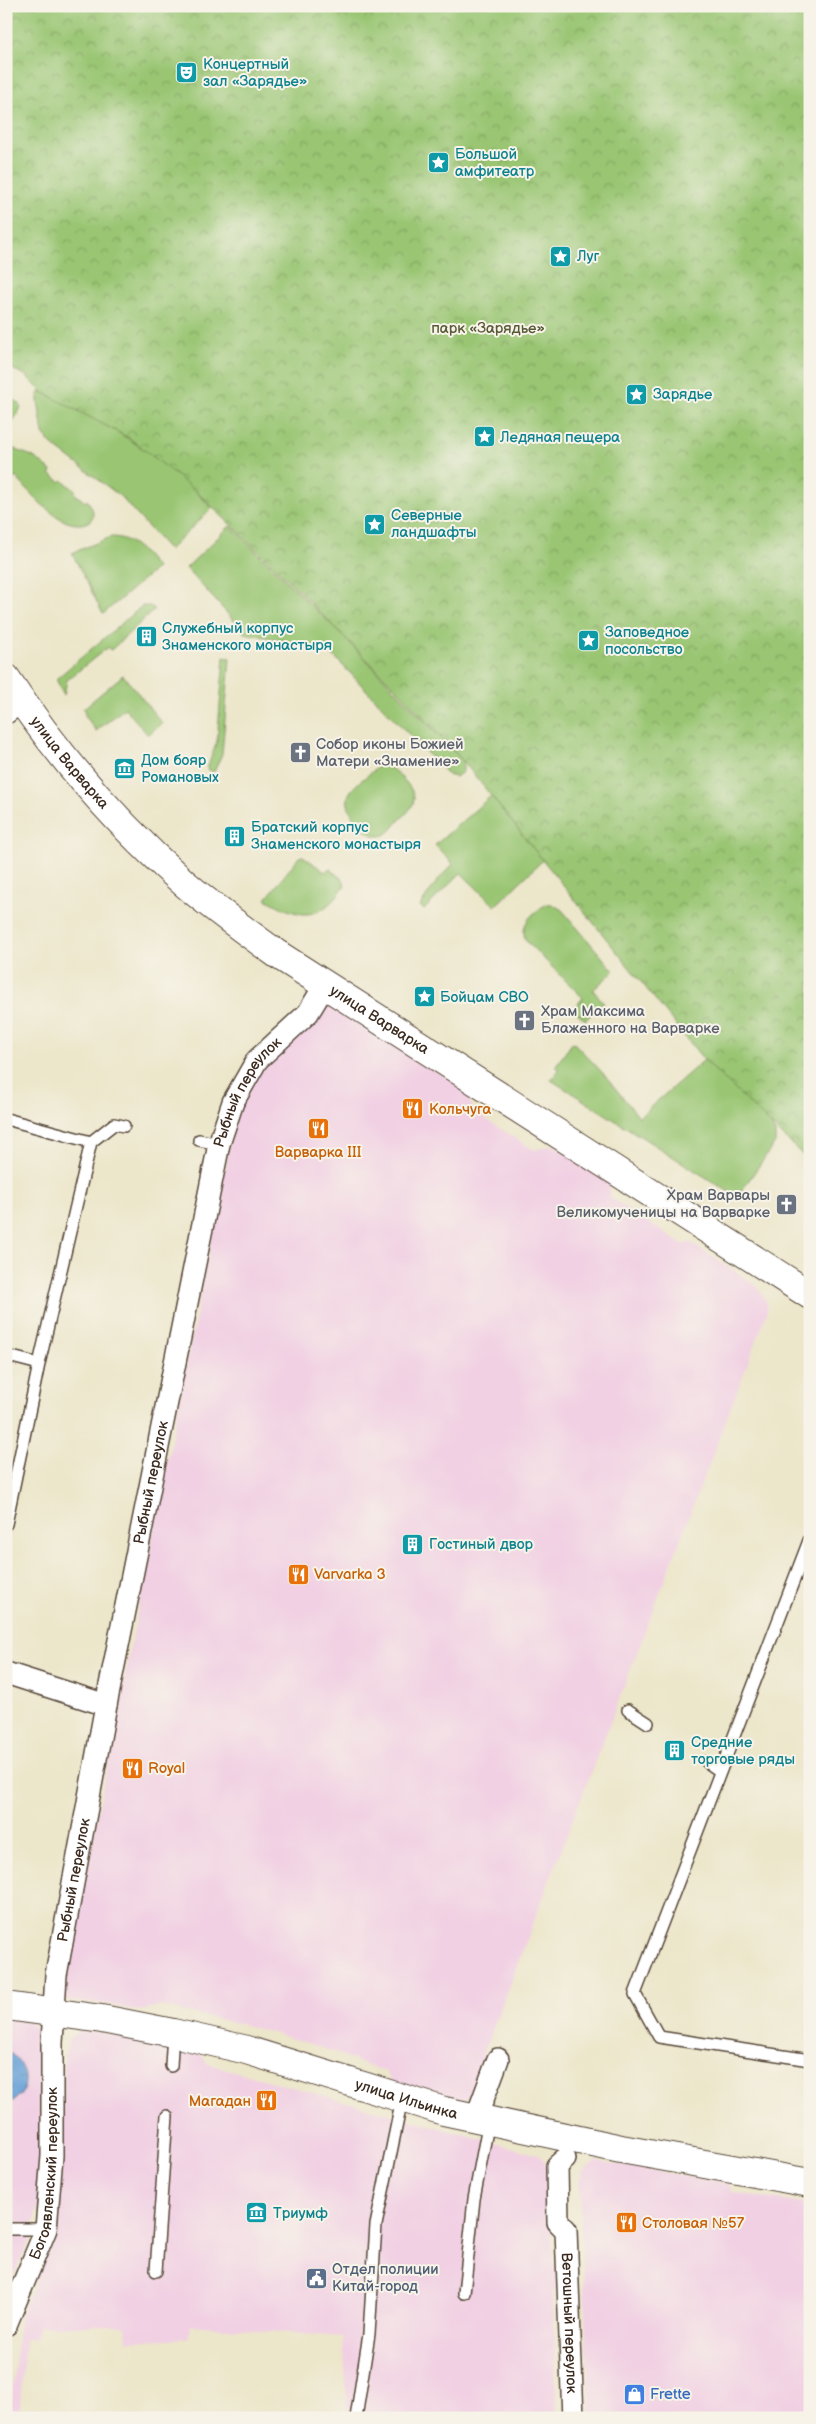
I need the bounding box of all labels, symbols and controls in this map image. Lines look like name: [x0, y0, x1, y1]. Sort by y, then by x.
place label: Концертный зал «Зарядье»: [203, 55, 307, 91]
theatre icon: Концертный зал «Зарядье»: [175, 61, 199, 85]
place label: Большой амфитеатр: [455, 145, 535, 181]
place icon: Большой амфитеатр: [427, 151, 451, 175]
place icon: Луг: [549, 244, 573, 268]
place label: Луг: [576, 247, 599, 266]
park label: парк «Зарядье»: [431, 319, 545, 338]
place icon: Зарядье: [625, 382, 649, 406]
place label: Зарядье: [653, 385, 712, 404]
place icon: Ледяная пещера: [472, 425, 496, 449]
place label: Ледяная пещера: [499, 428, 620, 447]
place label: Северные ландшафты: [391, 506, 476, 542]
place icon: Северные ландшафты: [363, 512, 387, 536]
place label: Служебный корпус Знаменского монастыря: [162, 619, 332, 655]
place label: Заповедное посольство: [605, 623, 689, 659]
building icon: Служебный корпус Знаменского монастыря: [134, 625, 158, 649]
place icon: Заповедное посольство: [577, 629, 601, 653]
street label: улица Варварка: [26, 713, 113, 813]
place label: Собор иконы Божией Матери «Знамение»: [316, 735, 464, 771]
church icon: Собор иконы Божией Матери «Знамение»: [288, 741, 312, 765]
place label: Дом бояр Романовых: [141, 751, 219, 787]
museum icon: Дом бояр Романовых: [113, 757, 137, 781]
place label: Братский корпус Знаменского монастыря: [251, 818, 421, 854]
building icon: Братский корпус Знаменского монастыря: [223, 824, 247, 848]
street label: улица Варварка: [326, 981, 433, 1059]
place icon: Бойцам СВО: [412, 985, 436, 1009]
place label: Бойцам СВО: [440, 988, 529, 1007]
place label: Храм Максима Блаженного на Варварке: [541, 1002, 720, 1038]
church icon: Храм Максима Блаженного на Варварке: [513, 1008, 537, 1032]
street label: Рыбный переулок: [210, 1033, 286, 1150]
restaurant icon: Кольчуга: [401, 1097, 425, 1121]
place label: Кольчуга: [429, 1100, 491, 1119]
restaurant icon: Варварка III: [306, 1117, 330, 1141]
place label: Варварка III: [275, 1143, 362, 1162]
place label: Храм Варвары Великомученицы на Варварке: [556, 1186, 770, 1222]
church icon: Храм Варвары Великомученицы на Варварке: [774, 1192, 798, 1216]
street label: Рыбный переулок: [130, 1419, 173, 1546]
building icon: Гостиный двор: [401, 1532, 425, 1556]
place label: Гостиный двор: [429, 1535, 534, 1554]
restaurant icon: Varvarka 3: [286, 1562, 310, 1586]
place label: Varvarka 3: [314, 1565, 386, 1584]
place label: Средние торговые ряды: [691, 1733, 795, 1769]
building icon: Средние торговые ряды: [663, 1739, 687, 1763]
restaurant icon: Royal: [120, 1756, 144, 1780]
place label: Royal: [148, 1759, 185, 1778]
street label: Рыбный переулок: [53, 1817, 95, 1944]
street label: улица Ильинка: [353, 2075, 459, 2124]
street label: Богоявленский переулок: [25, 2087, 62, 2263]
restaurant icon: Магадан: [255, 2089, 279, 2113]
place label: Магадан: [189, 2092, 251, 2111]
museum icon: Триумф: [245, 2201, 269, 2225]
place label: Триумф: [273, 2204, 328, 2223]
restaurant icon: Столовая №57: [614, 2211, 638, 2235]
place label: Столовая №57: [642, 2214, 745, 2233]
street label: Ветошный переулок: [557, 2252, 581, 2394]
place label: Отдел полиции Китай-город: [332, 2260, 439, 2296]
public building icon: Отдел полиции Китай-город: [304, 2266, 328, 2290]
shop icon: Frette: [622, 2382, 646, 2406]
place label: Frette: [650, 2385, 691, 2404]

